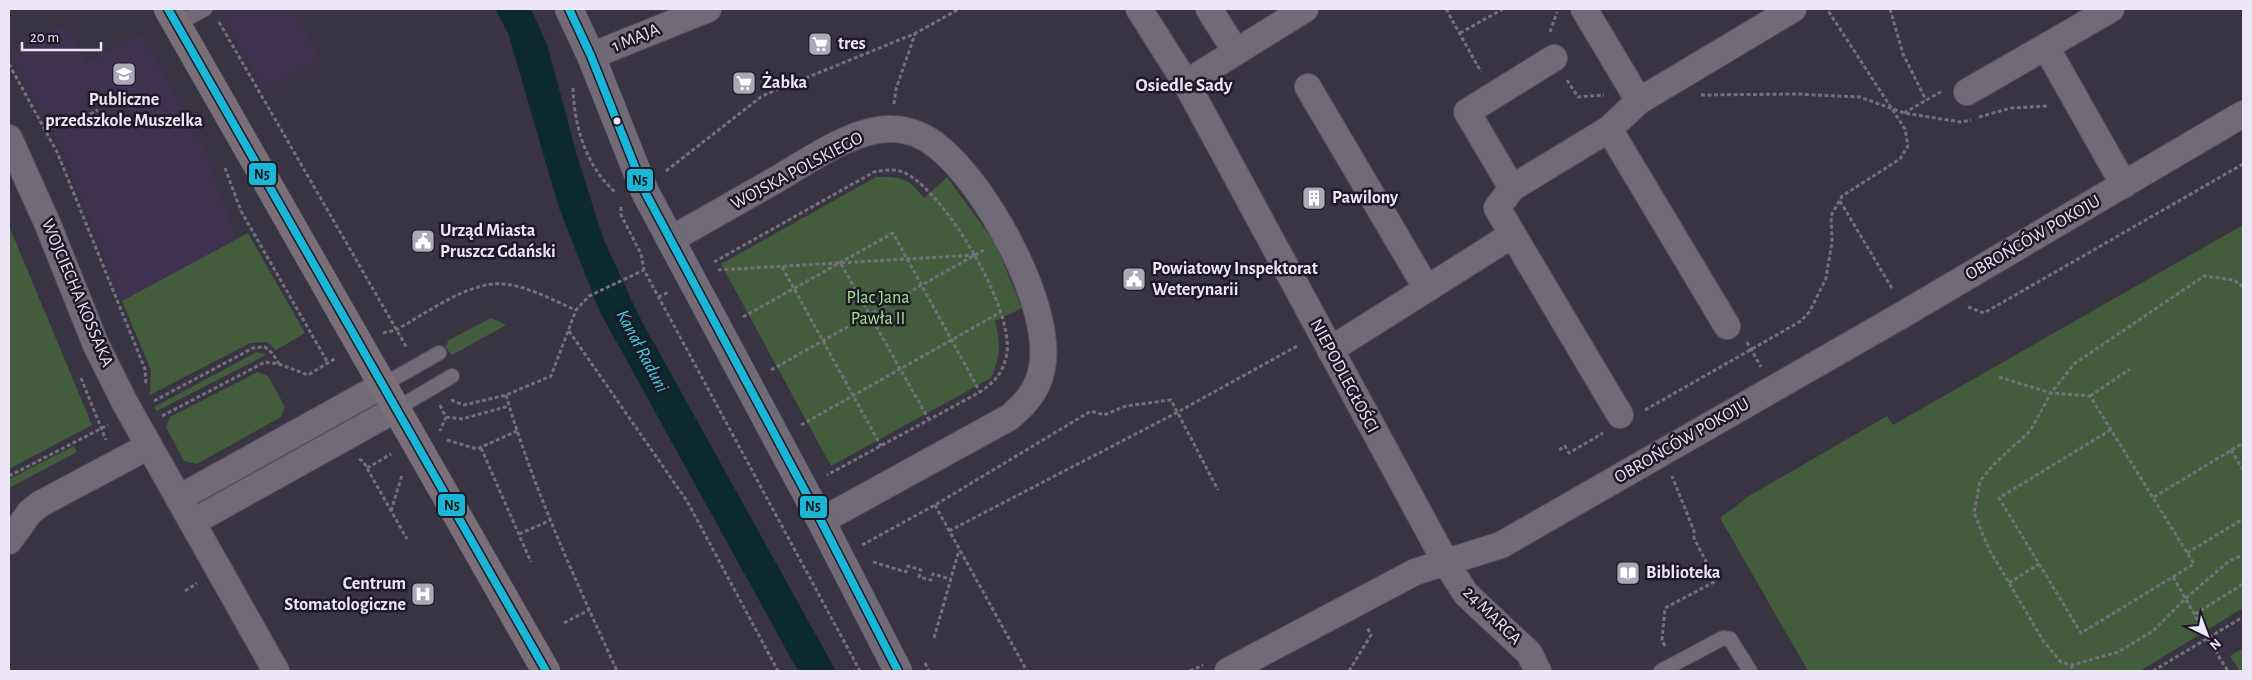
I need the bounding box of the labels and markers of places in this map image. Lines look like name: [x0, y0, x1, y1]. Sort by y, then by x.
supermarket icon: tres: [807, 31, 833, 57]
place label: tres: [838, 35, 866, 53]
school or university icon: Publiczne przedszkole Muszelka: [111, 61, 137, 87]
supermarket icon: Żabka: [731, 70, 757, 96]
place label: Żabka: [762, 71, 808, 92]
place label: Publiczne przedszkole Muszelka: [45, 91, 203, 130]
unlabelled marker: [612, 116, 622, 126]
building icon: Pawilony: [1301, 185, 1327, 211]
place label: Pawilony: [1332, 189, 1399, 207]
place label: Urząd Miasta Pruszcz Gdański: [440, 222, 556, 261]
public building icon: Urząd Miasta Pruszcz Gdański: [410, 228, 436, 254]
place label: Powiatowy Inspektorat Weterynarii: [1152, 260, 1318, 299]
public building icon: Powiatowy Inspektorat Weterynarii: [1121, 266, 1147, 292]
library icon: Biblioteka: [1615, 560, 1641, 586]
place label: Biblioteka: [1646, 564, 1721, 582]
place label: Centrum Stomatologiczne: [284, 575, 406, 614]
hospital icon: Centrum Stomatologiczne: [410, 581, 436, 607]

